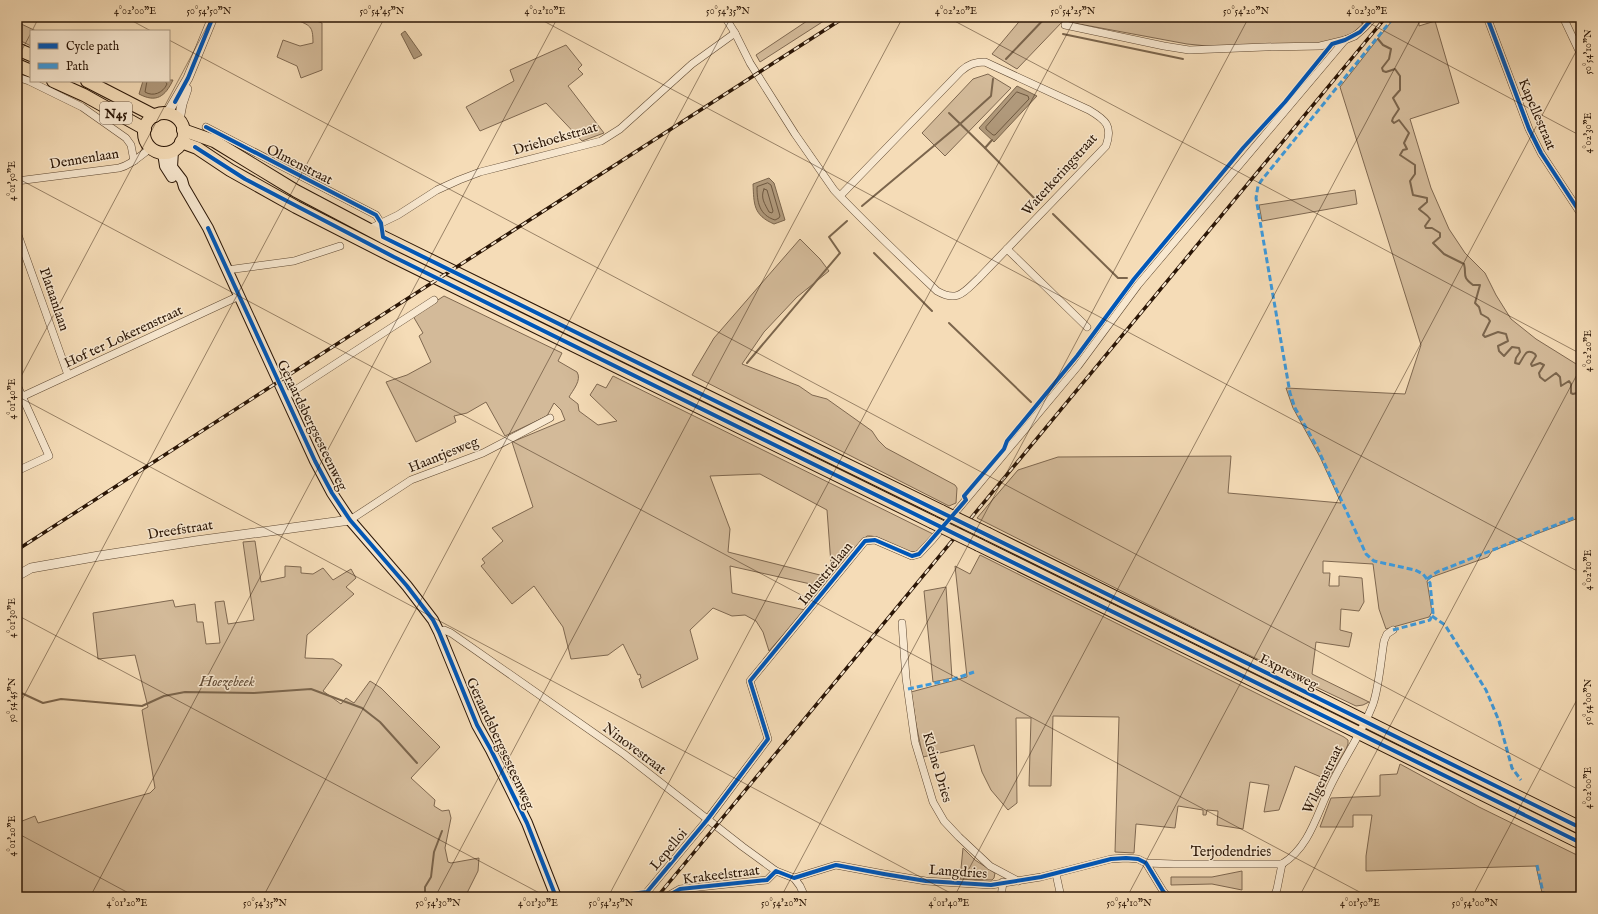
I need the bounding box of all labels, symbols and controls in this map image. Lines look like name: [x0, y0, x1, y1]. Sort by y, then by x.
text: 4°02'00"E: [114, 5, 156, 18]
text: 50°54'50"N: [186, 5, 232, 18]
text: 50°54'45"N: [359, 5, 405, 18]
text: 4°02'10"E: [525, 5, 566, 18]
text: 50°54'35"N: [706, 5, 750, 18]
text: 4°02'20"E: [935, 5, 977, 18]
text: 50°54'25"N: [1051, 5, 1096, 18]
text: 50°54'20"N: [1223, 5, 1269, 18]
text: 4°02'30"E: [1347, 5, 1388, 18]
text: 50°54'10"N: [1582, 29, 1595, 75]
legend: [30, 30, 170, 82]
text: Cycle path: [66, 39, 120, 55]
text: Path: [66, 59, 89, 74]
street label: Kapellestraat: [1514, 76, 1560, 153]
road number: N45: [100, 102, 132, 124]
text: 4°02'30"E: [1582, 112, 1595, 153]
street label: Driehoekstraat: [511, 118, 600, 160]
street label: Waterkeringstraat: [1018, 130, 1101, 219]
street label: Olmenstraat: [263, 141, 336, 189]
street label: Dennenlaan: [48, 145, 121, 173]
text: 4°01'50"E: [6, 161, 19, 201]
street label: Plataanlaan: [35, 265, 73, 334]
street label: Hof ter Lokerenstraat: [61, 301, 186, 372]
text: 4°02'20"E: [1582, 330, 1595, 372]
street label: Geraardsbergsesteenweg: [273, 357, 352, 494]
text: 4°01'40"E: [6, 378, 19, 420]
street label: Haantjesweg: [406, 433, 482, 477]
street label: Dreefstraat: [146, 516, 214, 544]
street label: Industrielaan: [795, 538, 857, 609]
text: 4°02'10"E: [1582, 549, 1595, 590]
text: 4°01'30"E: [6, 598, 19, 638]
street label: Expresweg: [1256, 650, 1321, 694]
water label: Hoezebeek: [198, 672, 255, 691]
street label: Geraardsbergsesteenweg: [462, 675, 539, 813]
text: 50°54'45"N: [6, 677, 19, 723]
text: 50°54'00"N: [1582, 678, 1595, 725]
street label: Ninovestraat: [599, 719, 670, 779]
street label: Kleine Dries: [918, 730, 956, 805]
street label: Wilgenstraat: [1299, 742, 1347, 817]
text: 4°02'00"E: [1582, 767, 1595, 809]
text: 4°01'20"E: [6, 815, 19, 856]
street label: Lepelloi: [646, 825, 692, 874]
street label: Terjodendries: [1191, 843, 1271, 861]
street label: Krakeelstraat: [682, 861, 761, 889]
street label: Langdries: [928, 861, 988, 883]
text: 4°01'20"E: [107, 897, 148, 910]
text: 50°54'35"N: [243, 897, 287, 910]
text: 50°54'30"N: [415, 897, 461, 910]
text: 4°01'30"E: [518, 897, 558, 910]
text: 50°54'25"N: [589, 897, 634, 910]
text: 50°54'20"N: [761, 897, 807, 910]
text: 4°01'40"E: [928, 897, 970, 910]
text: 50°54'10"N: [1106, 897, 1152, 910]
text: 4°01'50"E: [1340, 897, 1380, 910]
text: 50°54'00"N: [1452, 897, 1499, 910]

